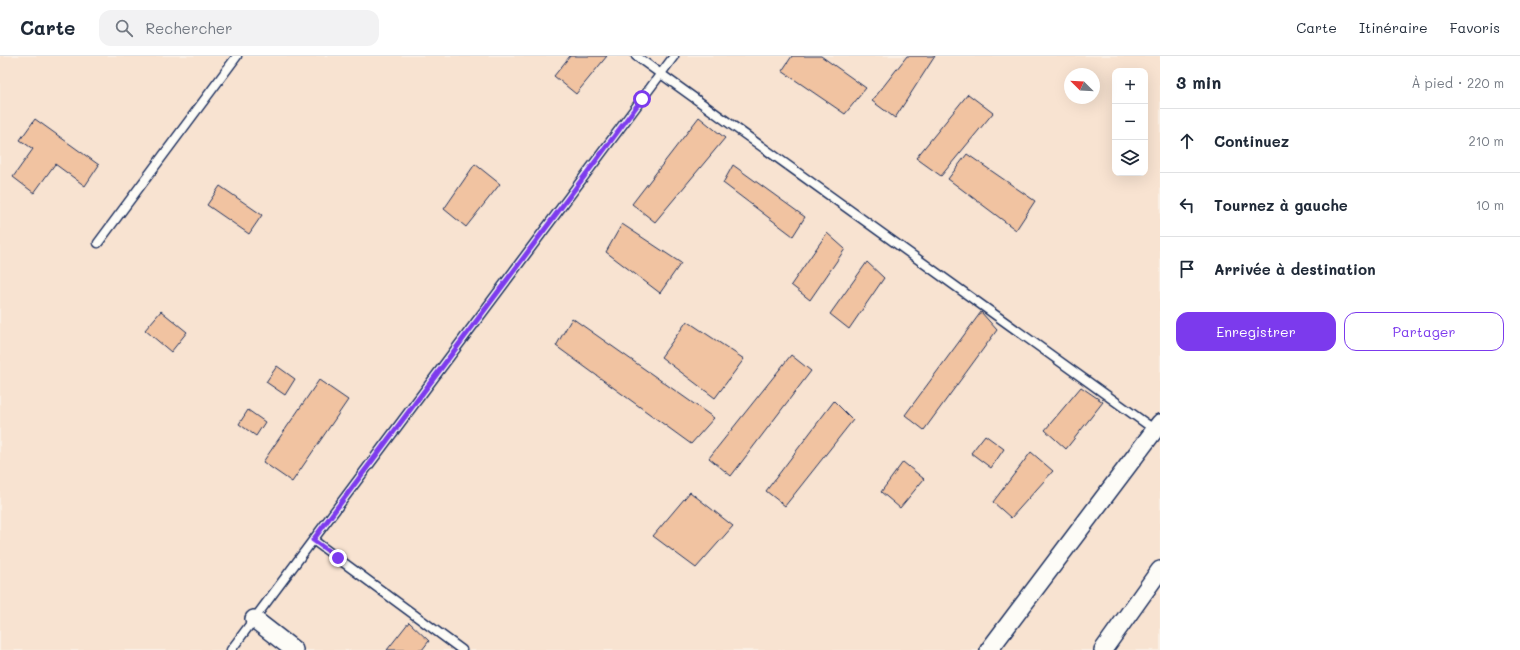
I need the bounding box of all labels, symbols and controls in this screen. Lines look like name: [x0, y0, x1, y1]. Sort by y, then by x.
search box: [99, 10, 379, 46]
text: Carte: [20, 15, 75, 40]
icon: search: [113, 17, 135, 39]
text: Rechercher: [145, 18, 233, 38]
text: Carte: [1296, 18, 1337, 37]
text: Itinéraire: [1359, 18, 1428, 37]
text: Favoris: [1450, 18, 1500, 37]
north arrow: [1064, 68, 1100, 104]
map controls: [1112, 68, 1148, 176]
button: +: [1112, 68, 1148, 104]
text: 3 min: [1176, 71, 1221, 93]
text: À pied · 220 m: [1412, 74, 1504, 91]
route start: [633, 90, 651, 108]
button: −: [1112, 104, 1148, 140]
icon: ahead: [1176, 130, 1198, 152]
text: Continuez: [1214, 131, 1289, 151]
text: 210 m: [1468, 132, 1504, 149]
button: layers: [1112, 140, 1148, 176]
icon: left: [1176, 194, 1198, 216]
text: Tournez à gauche: [1214, 195, 1348, 215]
text: 10 m: [1476, 196, 1504, 213]
icon: arrive: [1176, 258, 1198, 280]
text: Arrivée à destination: [1214, 259, 1376, 279]
button: Enregistrer: [1176, 312, 1336, 351]
button: Partager: [1344, 312, 1504, 351]
route end: [329, 549, 347, 567]

